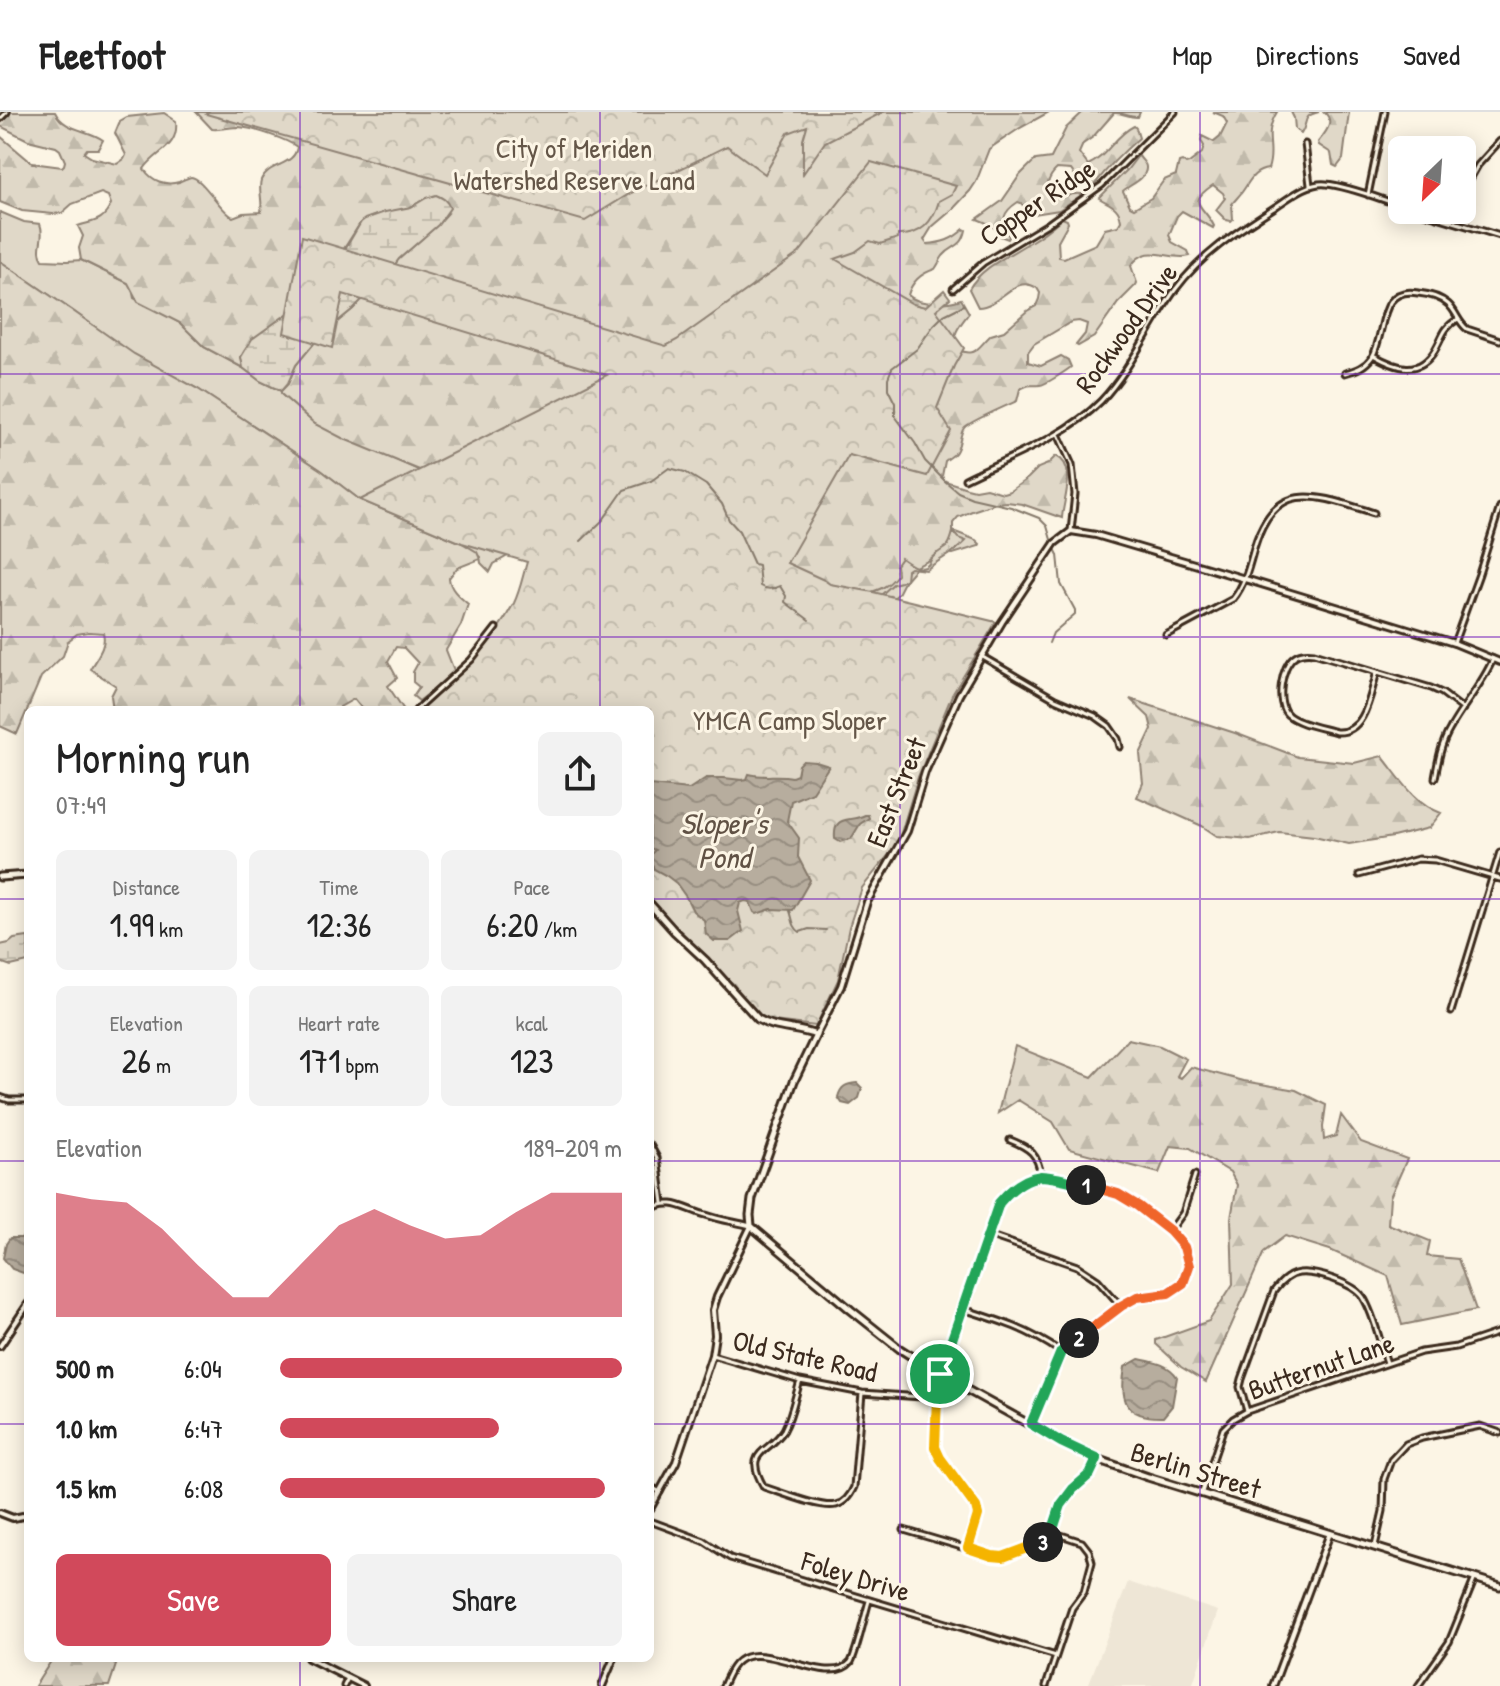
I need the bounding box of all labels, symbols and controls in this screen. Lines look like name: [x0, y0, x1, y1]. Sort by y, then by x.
text: Fleetfoot: [40, 29, 165, 81]
text: Map: [1172, 36, 1212, 74]
text: Directions: [1256, 36, 1359, 74]
text: Saved: [1403, 36, 1460, 74]
park label: City of Meriden Watershed Reserve Land: [453, 129, 695, 199]
north arrow: [1388, 136, 1476, 224]
map controls: [1388, 136, 1476, 224]
street label: Copper Ridge: [971, 149, 1103, 255]
street label: Rockwood Drive: [1066, 255, 1186, 401]
park label: YMCA Camp Sloper: [693, 701, 887, 739]
text: Morning run: [56, 727, 251, 787]
street label: East Street: [857, 731, 935, 853]
button: share: [538, 732, 622, 816]
text: 07:49: [56, 787, 106, 822]
water label: Sloper's Pond: [681, 803, 770, 877]
text: Distance: [113, 872, 180, 902]
text: Time: [320, 872, 358, 902]
text: Pace: [513, 872, 550, 902]
text: 1.99: [109, 902, 154, 948]
text: 12:36: [307, 902, 371, 948]
text: 6:20: [486, 902, 539, 948]
text: km: [154, 914, 183, 944]
text: /km: [539, 914, 577, 944]
text: Elevation: [110, 1008, 183, 1038]
text: Heart rate: [298, 1008, 380, 1038]
text: kcal: [516, 1008, 548, 1038]
text: 26: [122, 1038, 151, 1084]
text: 171: [299, 1038, 340, 1084]
text: 123: [510, 1038, 553, 1084]
text: m: [151, 1050, 171, 1080]
text: bpm: [340, 1050, 379, 1080]
text: Elevation: [56, 1130, 142, 1165]
text: 189–209 m: [524, 1130, 622, 1165]
pin: 1: [1066, 1165, 1106, 1205]
text: 1: [1082, 1170, 1090, 1200]
pin: 2: [1059, 1318, 1099, 1358]
street label: Old State Road: [729, 1321, 881, 1391]
text: 2: [1074, 1323, 1084, 1353]
street label: Butternut Lane: [1243, 1323, 1399, 1409]
pin: [906, 1340, 974, 1408]
text: 500 m: [56, 1351, 114, 1386]
text: 6:04: [184, 1351, 222, 1386]
icon: arrive: [918, 1352, 962, 1396]
text: 1.0 km: [56, 1411, 117, 1446]
text: 6:47: [184, 1411, 223, 1446]
street label: Berlin Street: [1126, 1432, 1266, 1508]
text: 1.5 km: [56, 1471, 116, 1506]
text: 6:08: [184, 1471, 223, 1506]
pin: 3: [1023, 1522, 1063, 1562]
text: 3: [1038, 1527, 1048, 1557]
street label: Foley Drive: [796, 1541, 915, 1610]
button: Save: [56, 1554, 331, 1646]
button: Share: [347, 1554, 622, 1646]

